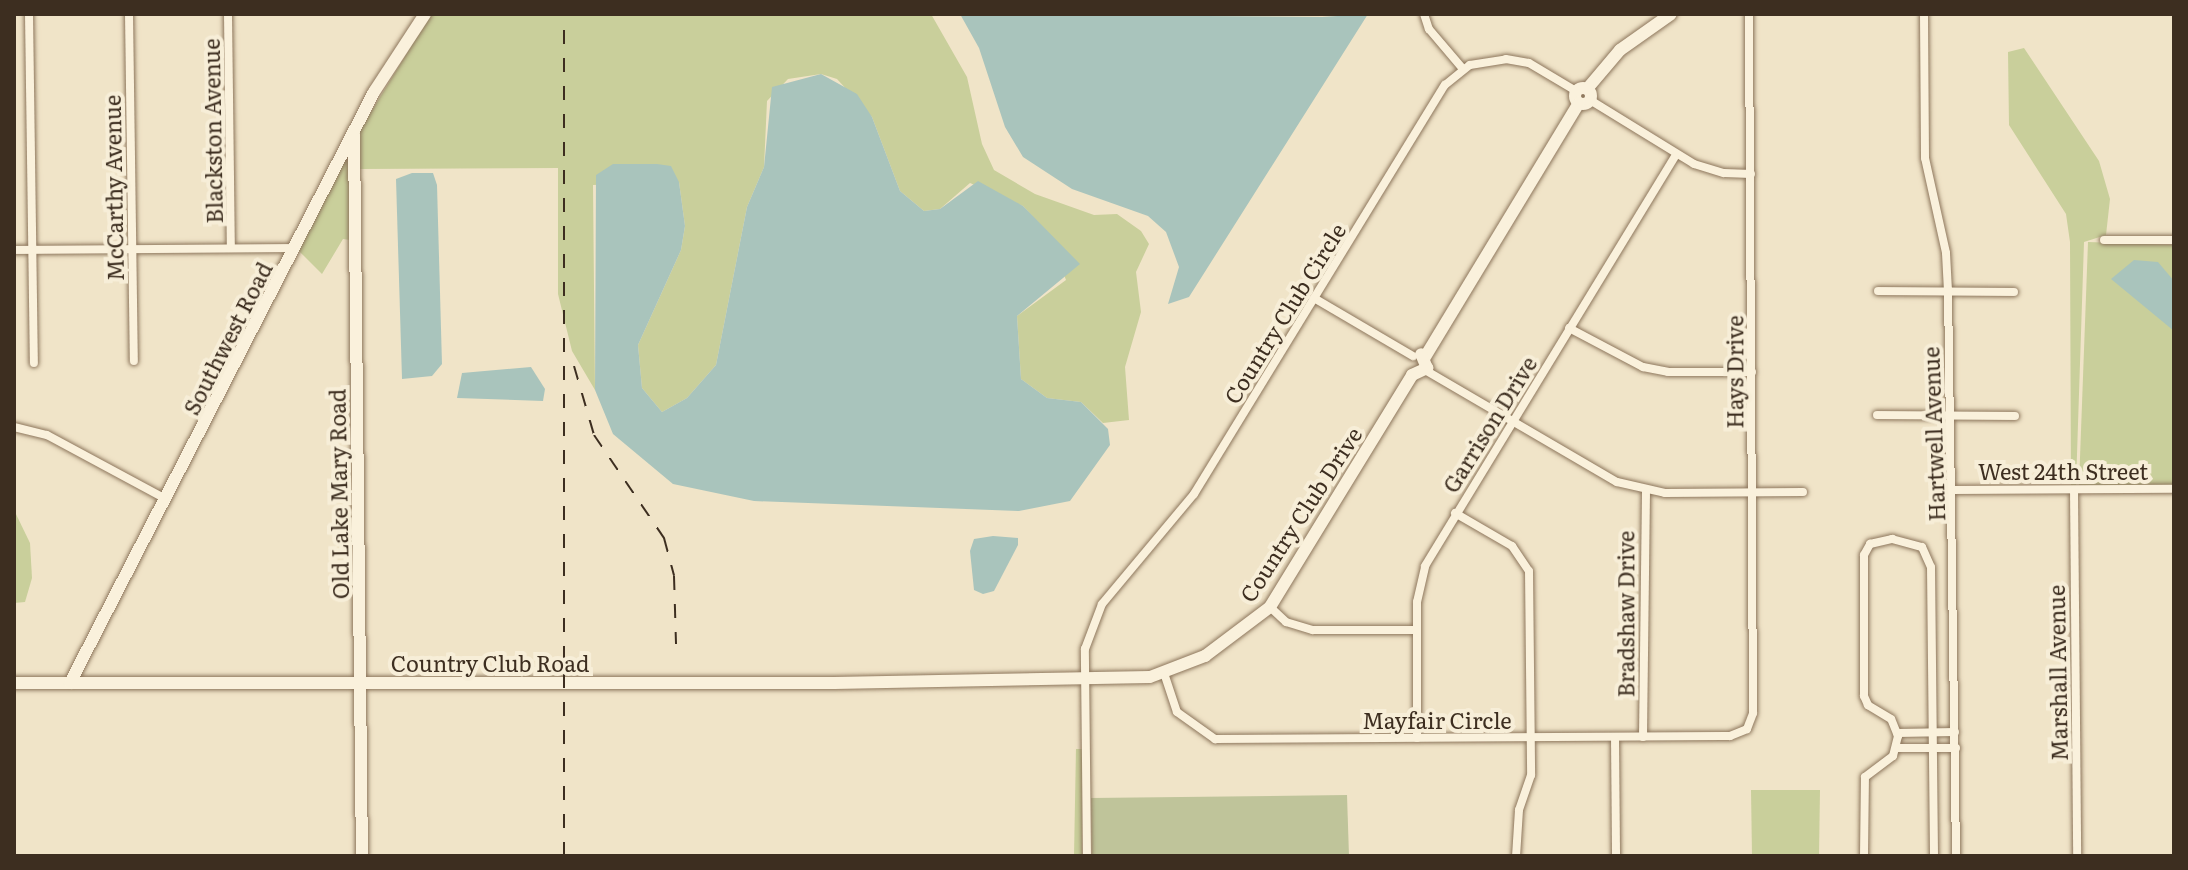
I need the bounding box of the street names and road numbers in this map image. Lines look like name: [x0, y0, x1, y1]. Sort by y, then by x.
street label: Blackston Avenue: [197, 38, 227, 224]
street label: McCarthy Avenue: [98, 95, 128, 281]
street label: Country Club Circle: [1218, 218, 1350, 408]
street label: Southwest Road: [177, 257, 277, 419]
street label: Hays Drive: [1721, 315, 1747, 429]
street label: Hartwell Avenue: [1917, 346, 1949, 522]
street label: Garrison Drive: [1437, 351, 1541, 497]
street label: Old Lake Mary Road: [323, 389, 353, 599]
street label: Country Club Drive: [1234, 422, 1366, 606]
street label: West 24th Street: [1978, 458, 2148, 484]
street label: Bradshaw Drive: [1612, 531, 1638, 697]
street label: Marshall Avenue: [2042, 585, 2072, 761]
street label: Country Club Road: [391, 650, 589, 676]
street label: Mayfair Circle: [1362, 707, 1512, 733]

